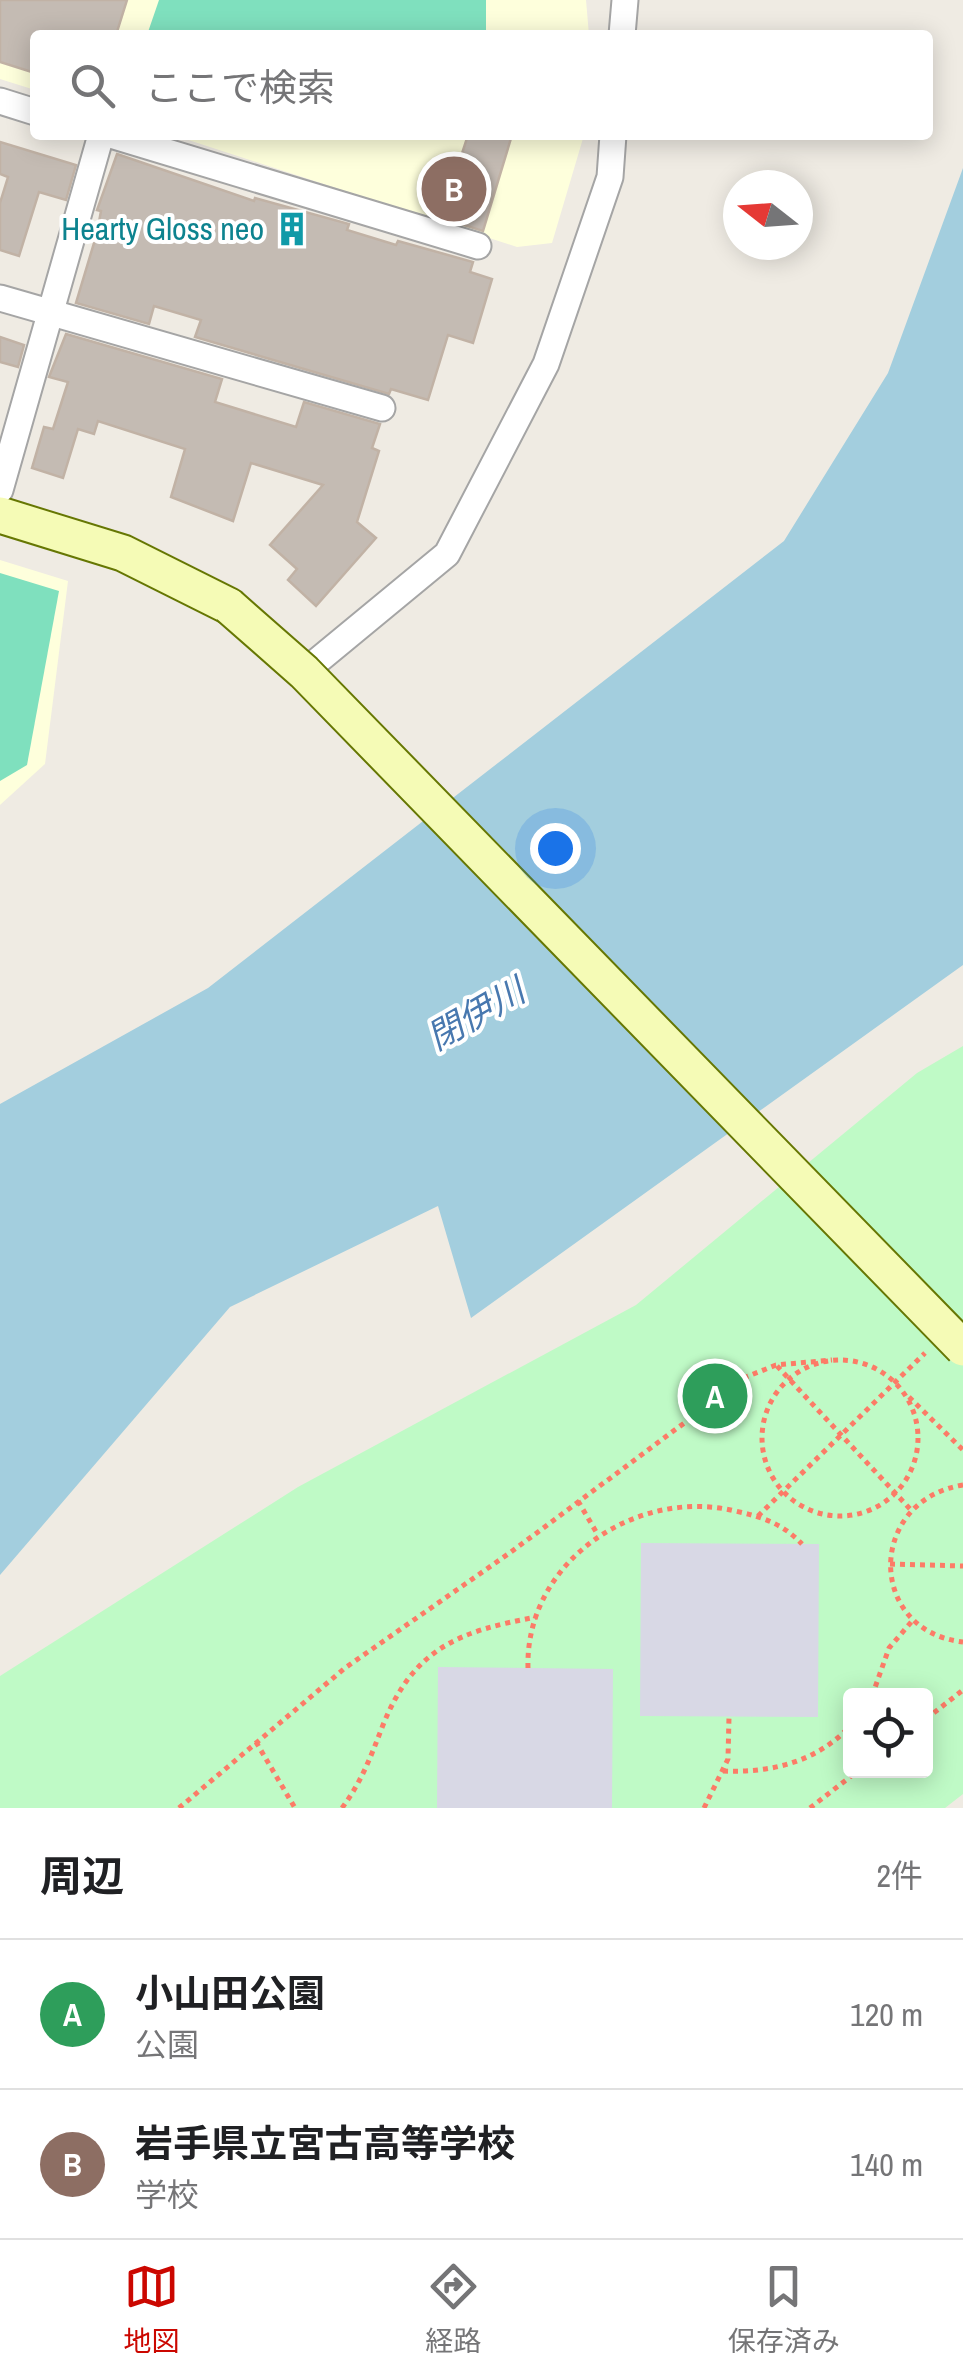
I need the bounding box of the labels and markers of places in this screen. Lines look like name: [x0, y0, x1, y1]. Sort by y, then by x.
pin: B: [422, 152, 486, 226]
place label: Hearty Gloss neo: [61, 207, 264, 250]
building icon: Hearty Gloss neo: [273, 210, 311, 248]
pin: A: [682, 1358, 748, 1434]

